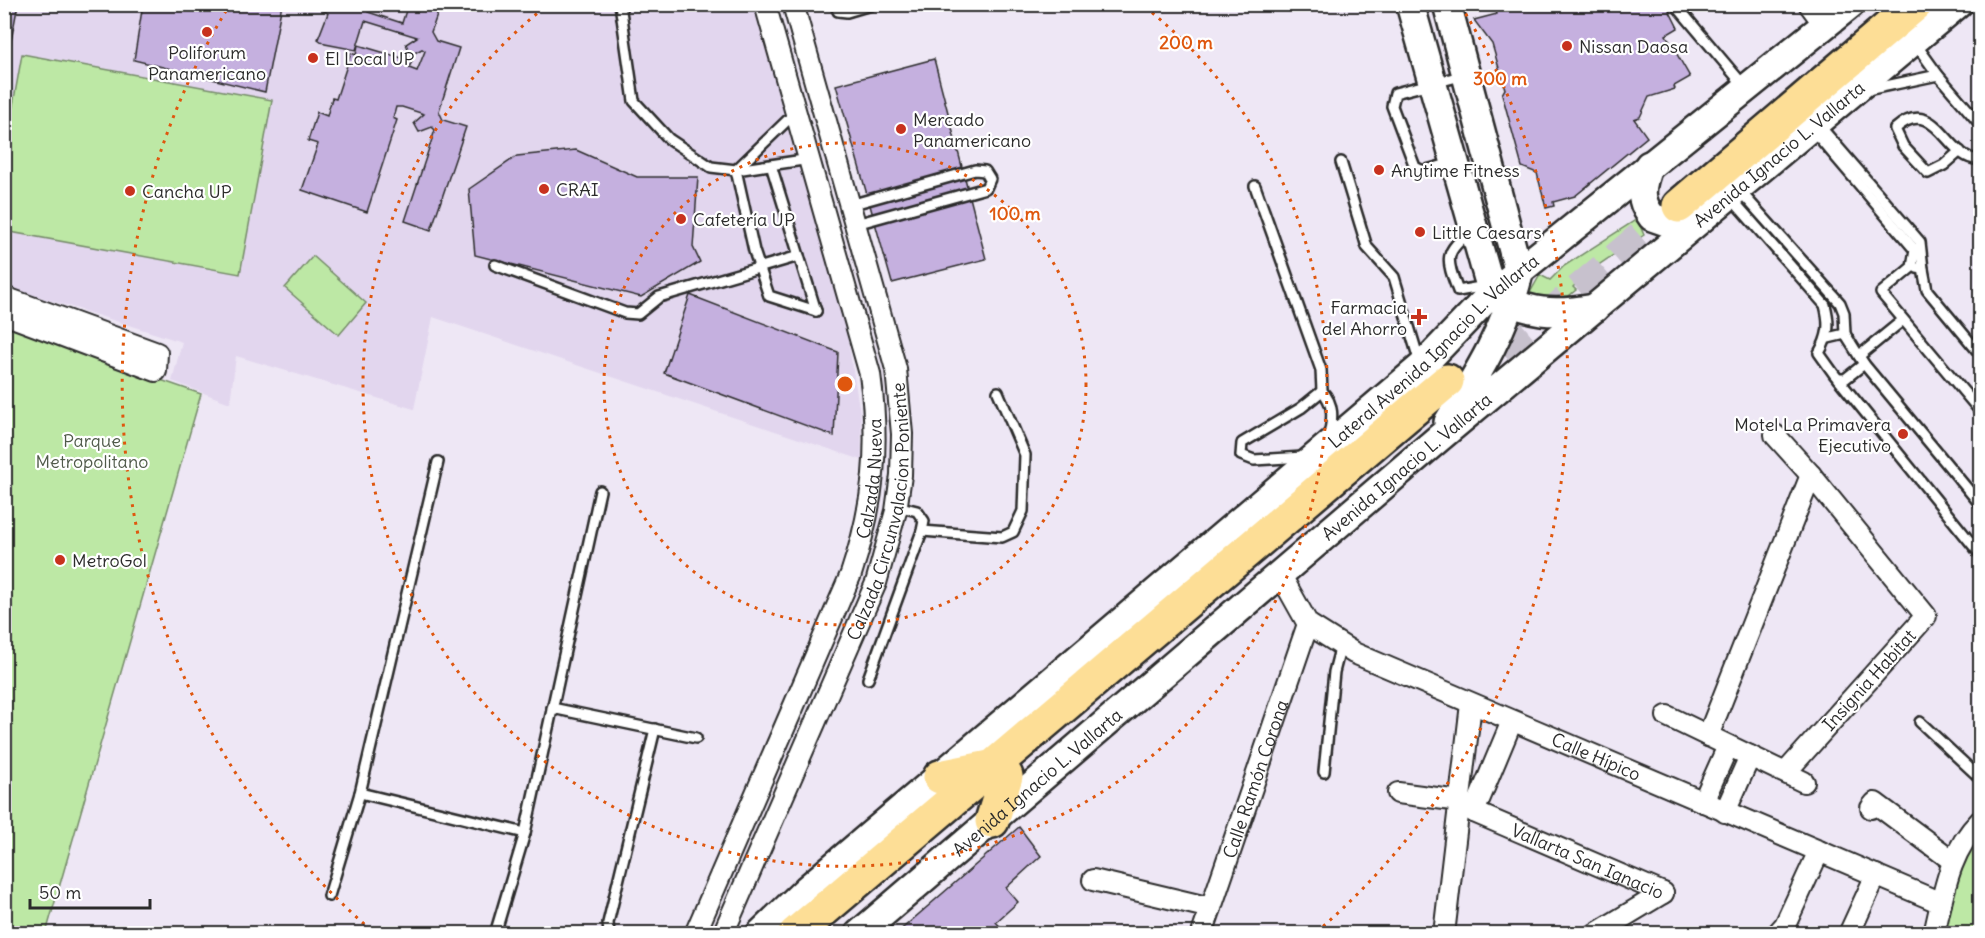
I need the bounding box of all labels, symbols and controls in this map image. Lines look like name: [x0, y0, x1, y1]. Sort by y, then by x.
marker: Poliforum Panamericano: [200, 25, 214, 39]
text: 200 m: [1159, 31, 1213, 54]
place label: Nissan Daosa: [1579, 35, 1688, 58]
marker: Nissan Daosa: [1560, 39, 1574, 53]
place label: Poliforum Panamericano: [148, 41, 266, 85]
place label: El Local UP: [325, 47, 414, 70]
marker: El Local UP: [306, 51, 320, 65]
text: 300 m: [1473, 67, 1527, 90]
street label: Avenida Ignacio L. Vallarta: [1688, 76, 1869, 232]
place label: Mercado Panamericano: [913, 108, 1031, 152]
marker: Mercado Panamericano: [894, 122, 908, 136]
place label: Anytime Fitness: [1391, 159, 1520, 182]
marker: Anytime Fitness: [1372, 163, 1386, 177]
place label: CRAI: [556, 178, 599, 201]
place label: Cancha UP: [142, 180, 232, 203]
marker: CRAI: [537, 182, 551, 196]
marker: Cancha UP: [123, 184, 137, 198]
text: 100 m: [990, 202, 1041, 225]
place label: Cafetería UP: [693, 208, 795, 231]
marker: Cafetería UP: [674, 212, 688, 226]
place label: Little Caesars: [1432, 221, 1542, 244]
marker: Little Caesars: [1413, 225, 1427, 239]
street label: Lateral Avenida Ignacio L. Vallarta: [1323, 249, 1543, 453]
place label: Farmacia del Ahorro: [1322, 296, 1407, 340]
marker: Farmacia del Ahorro: [1412, 310, 1426, 324]
centre of rings: [835, 374, 855, 394]
street label: Calzada Circunvalacion Poniente: [841, 382, 914, 644]
street label: Avenida Ignacio L. Vallarta: [1317, 388, 1496, 545]
place label: Motel La Primavera Ejecutivo: [1734, 413, 1891, 457]
street label: Calzada Nueva: [850, 418, 886, 541]
marker: Motel La Primavera Ejecutivo: [1896, 427, 1910, 441]
park label: Parque Metropolitano: [36, 429, 148, 473]
place label: MetroGol: [72, 549, 147, 572]
marker: MetroGol: [53, 553, 67, 567]
street label: Insignia Habitat: [1817, 624, 1921, 736]
street label: Calle Ramón Corona: [1217, 696, 1293, 861]
street label: Avenida Ignacio L. Vallarta: [947, 703, 1126, 861]
street label: Calle Hípico: [1548, 727, 1644, 785]
street label: Vallarta San Ignacio: [1508, 818, 1667, 904]
scale bar: [30, 872, 150, 910]
text: 50 m: [39, 881, 81, 904]

